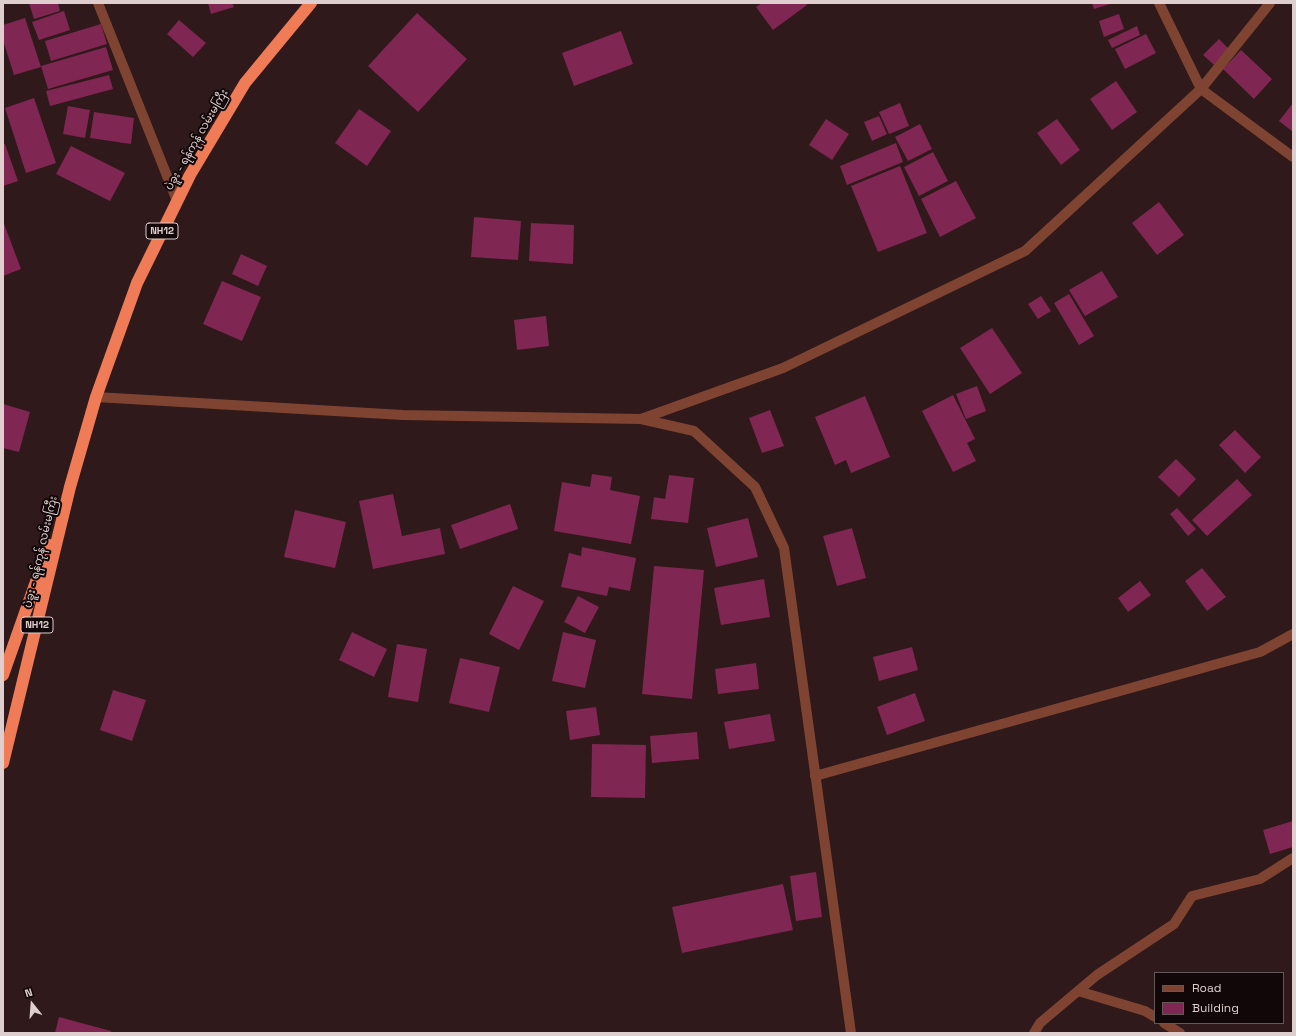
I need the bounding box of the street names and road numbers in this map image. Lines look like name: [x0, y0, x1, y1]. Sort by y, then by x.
street label: ပဲခူး - ရန်ကုန် လမ်းမကြီး: [163, 87, 231, 193]
road number: NH12: [146, 223, 178, 239]
street label: ပဲခူး - ရန်ကုန် လမ်းမကြီး: [22, 495, 60, 609]
road number: NH12: [21, 617, 53, 633]

